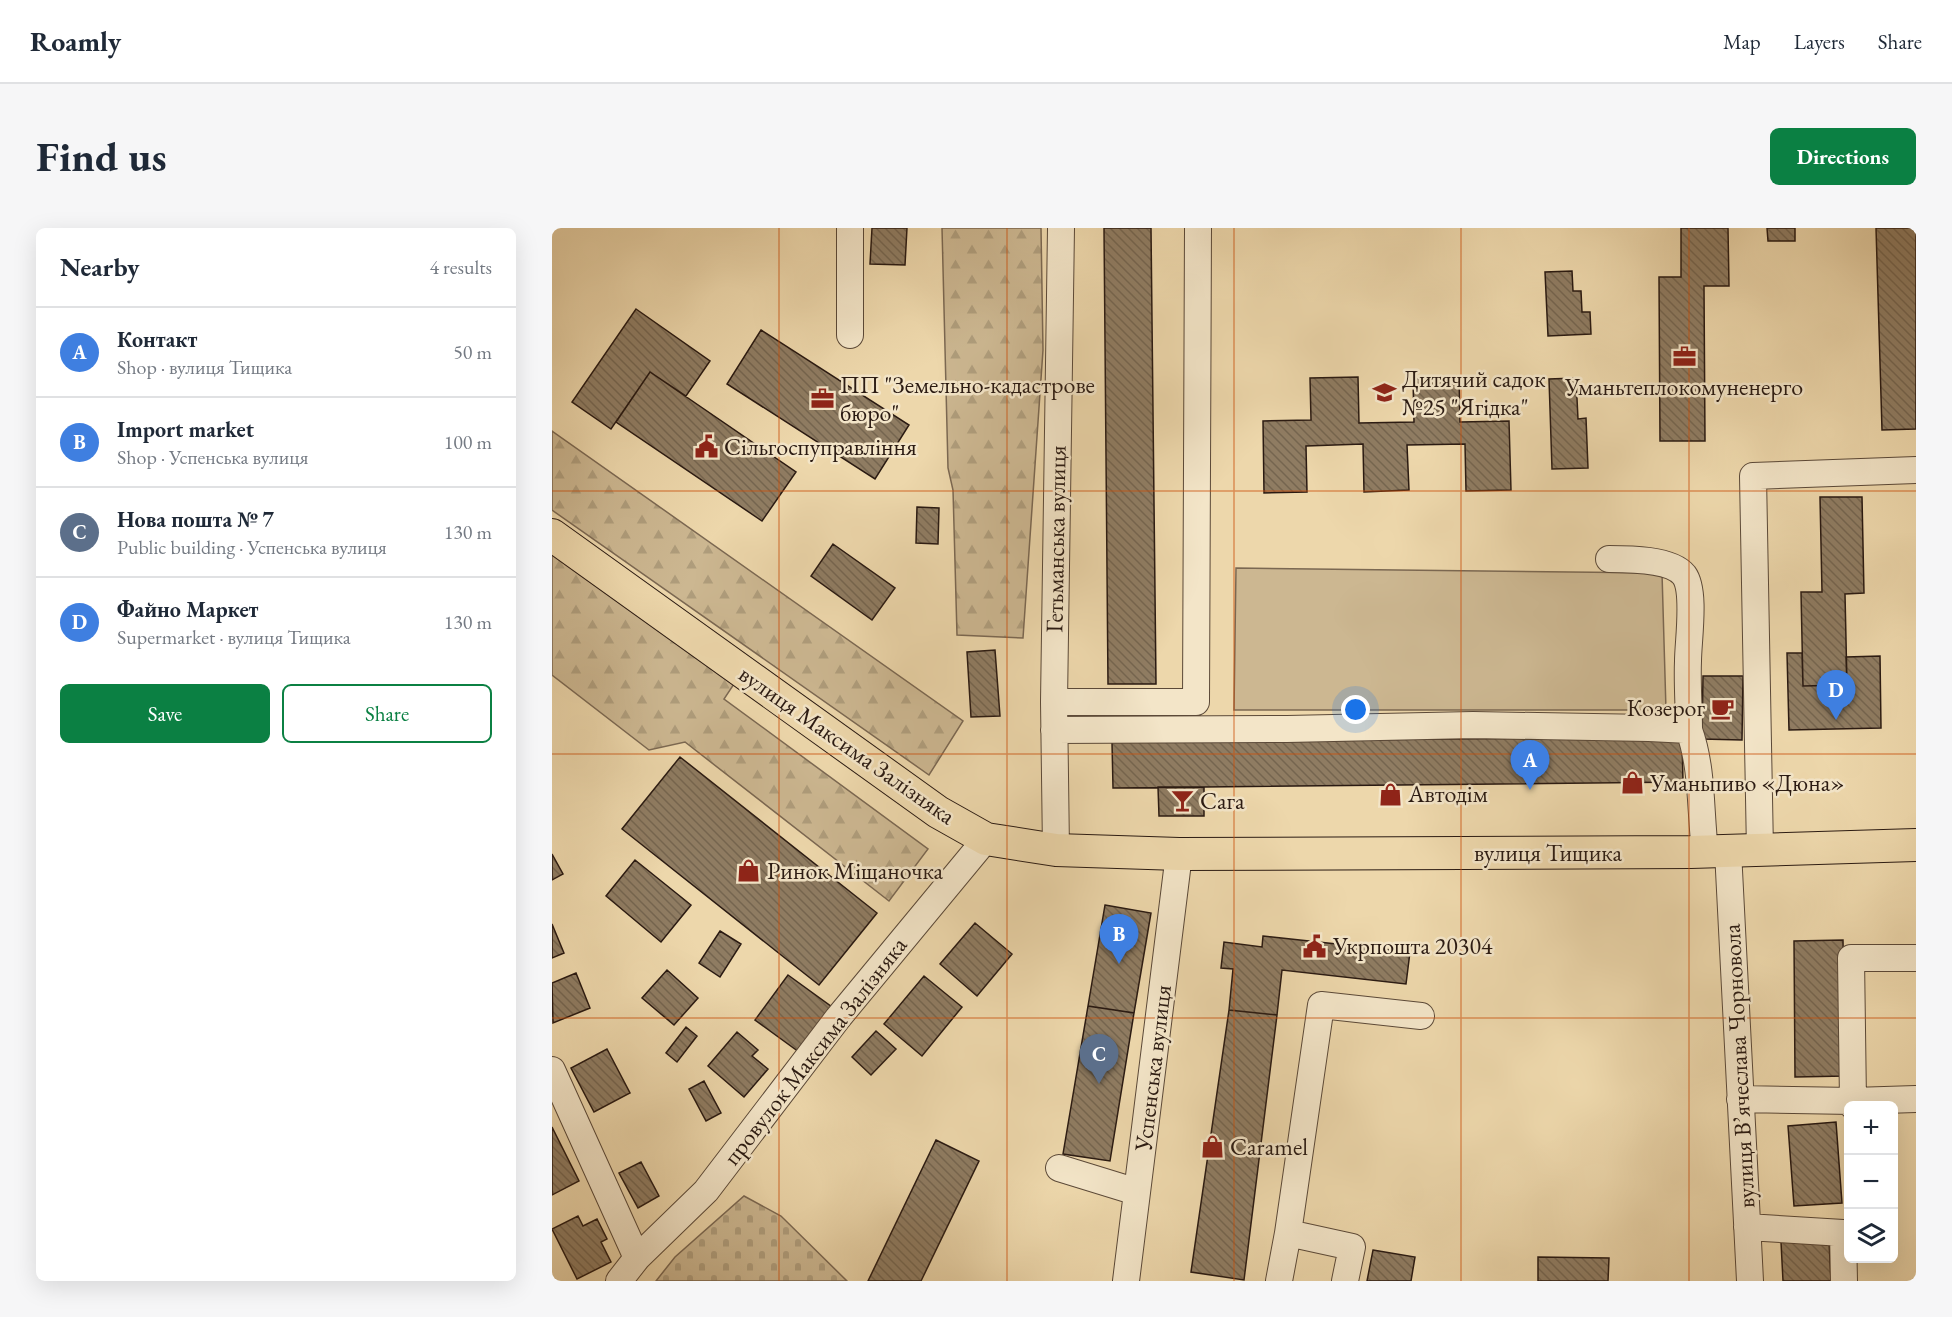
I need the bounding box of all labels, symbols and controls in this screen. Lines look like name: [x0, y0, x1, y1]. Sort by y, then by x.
text: Roamly: [30, 23, 121, 59]
text: Map: [1723, 28, 1761, 55]
text: Layers: [1794, 28, 1845, 55]
text: Share: [1878, 28, 1922, 55]
button: Directions: [1770, 128, 1916, 185]
text: Find us: [36, 129, 167, 184]
text: Nearby: [60, 250, 140, 284]
text: 4 results: [429, 254, 492, 280]
text: Контакт: [117, 325, 197, 354]
text: A: [72, 339, 87, 365]
text: 50 m: [453, 339, 492, 365]
office icon: Уманьтеплокомуненерго: [1671, 344, 1697, 370]
text: Shop · вулиця Тищика: [117, 354, 292, 380]
place label: Дитячий садок №25 "Ягідка": [1402, 363, 1546, 422]
place label: ПП "Земельно-кадастрове бюро": [840, 369, 1095, 428]
place label: Уманьтеплокомуненерго: [1564, 371, 1803, 402]
school or university icon: Дитячий садок №25 "Ягідка": [1371, 380, 1397, 406]
office icon: ПП "Земельно-кадастрове бюро": [809, 386, 835, 412]
text: Import market: [117, 415, 254, 444]
text: B: [73, 429, 86, 455]
text: 100 m: [444, 429, 492, 455]
place label: Сільгоспуправління: [724, 431, 917, 462]
public building icon: Сільгоспуправління: [693, 434, 719, 460]
text: Shop · Успенська вулиця: [117, 444, 308, 470]
street label: Гетьманська вулиця: [1038, 445, 1073, 633]
text: Нова пошта № 7: [117, 505, 274, 534]
text: C: [72, 519, 87, 545]
text: 130 m: [444, 519, 492, 545]
text: Public building · Успенська вулиця: [117, 534, 387, 560]
text: Файно Маркет: [117, 595, 258, 624]
text: D: [72, 609, 87, 635]
text: 130 m: [444, 609, 492, 635]
text: Supermarket · вулиця Тищика: [117, 624, 351, 650]
street label: вулиця Максима Залізняка: [733, 658, 962, 831]
pin: D: [1816, 670, 1856, 720]
button: Save: [60, 684, 270, 743]
button: Share: [282, 684, 492, 743]
place label: Козерог: [1627, 692, 1706, 723]
your location: [1341, 695, 1370, 724]
cafe icon: Козерог: [1710, 695, 1736, 721]
pin: A: [1510, 740, 1550, 790]
place label: Уманьпиво «Дюна»: [1649, 767, 1845, 798]
shop icon: Уманьпиво «Дюна»: [1619, 770, 1645, 796]
place label: Автодім: [1407, 778, 1488, 809]
shop icon: Автодім: [1377, 781, 1403, 807]
place label: Сага: [1200, 785, 1245, 816]
bar icon: Сага: [1169, 788, 1195, 814]
street label: вулиця Тищика: [1474, 837, 1622, 868]
place label: Ринок Міщаночка: [767, 855, 944, 886]
shop icon: Ринок Міщаночка: [736, 858, 762, 884]
pin: B: [1100, 914, 1138, 964]
street label: вулиця В’ячеслава Чорновола: [1716, 923, 1761, 1209]
street label: провулок Максима Залізняка: [716, 930, 914, 1171]
place label: Укрпошта 20304: [1332, 930, 1493, 961]
public building icon: Укрпошта 20304: [1302, 933, 1328, 959]
street label: Успенська вулиця: [1127, 983, 1178, 1154]
pin: C: [1080, 1034, 1118, 1084]
map controls: [1844, 1101, 1898, 1263]
button: +: [1844, 1101, 1898, 1155]
place label: Caramel: [1230, 1131, 1308, 1162]
shop icon: Caramel: [1199, 1134, 1225, 1160]
button: −: [1844, 1155, 1898, 1209]
button: layers: [1844, 1209, 1898, 1263]

